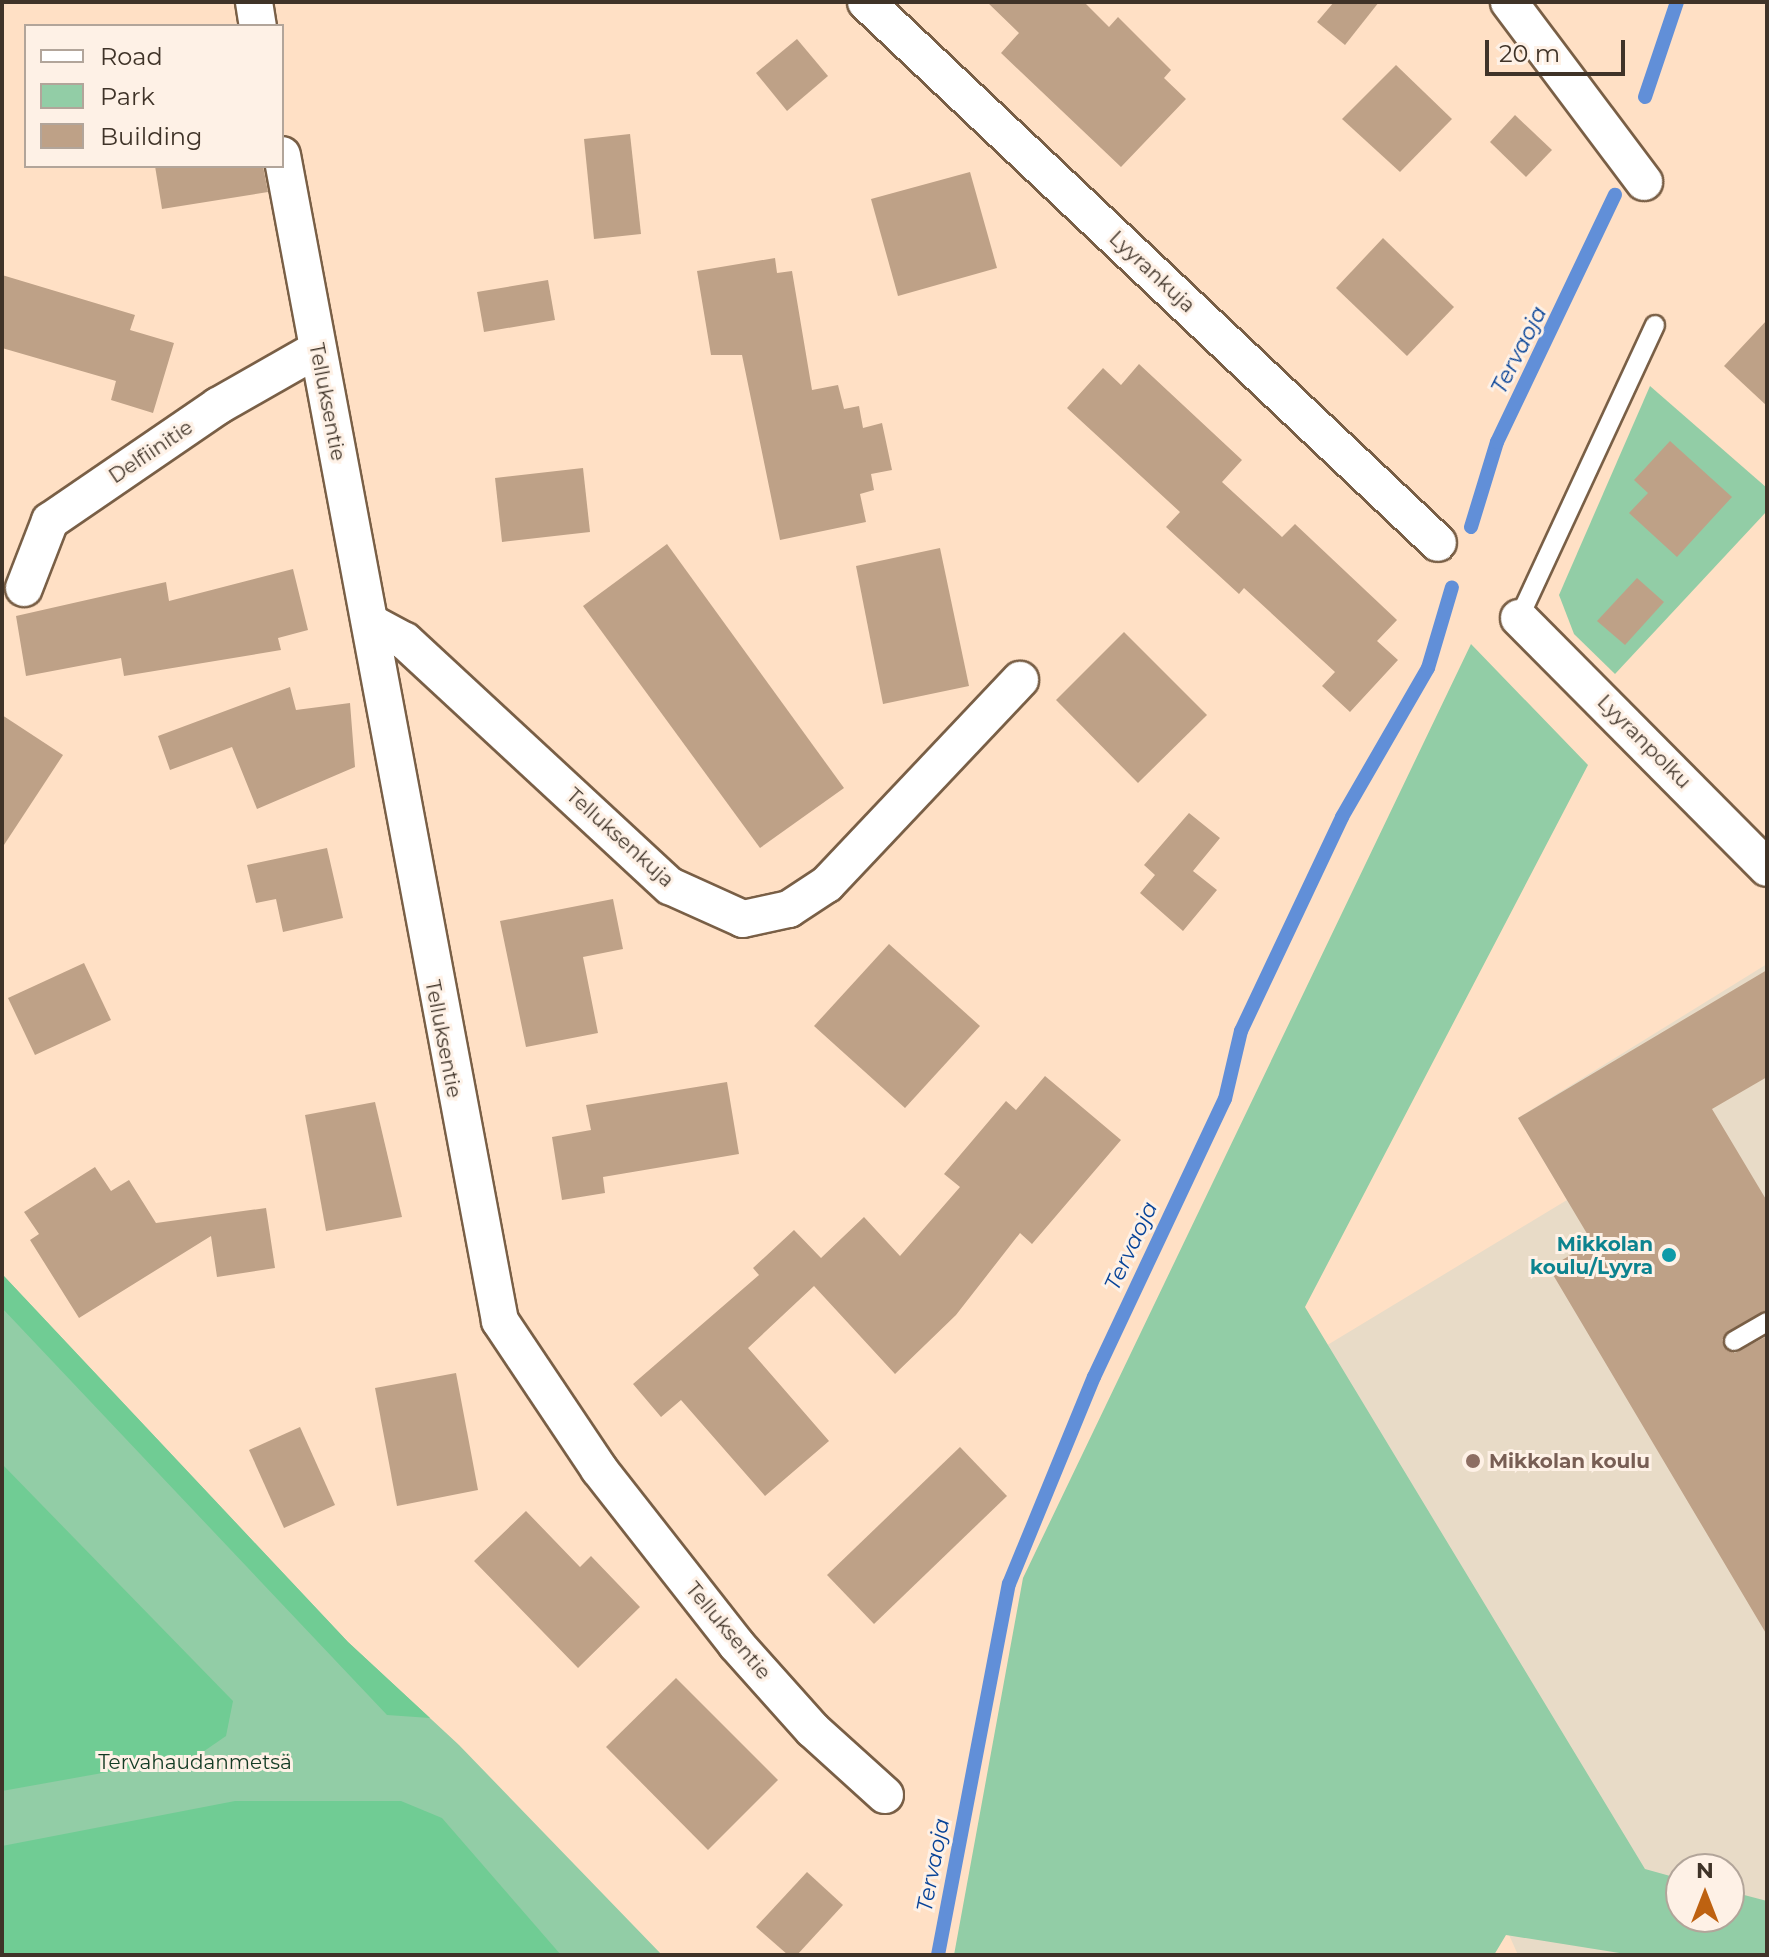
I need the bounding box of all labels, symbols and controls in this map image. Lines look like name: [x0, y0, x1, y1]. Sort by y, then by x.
legend: [24, 24, 284, 168]
scale bar: [1489, 24, 1629, 74]
text: 20 m: [1499, 39, 1560, 68]
text: Road: [100, 42, 163, 71]
text: Park: [100, 82, 155, 111]
text: Building: [100, 122, 203, 151]
street label: Lyyrankuja: [1104, 226, 1200, 318]
water label: Tervaoja: [1486, 302, 1552, 398]
street label: Telluksentie: [304, 341, 350, 463]
street label: Delfiinitie: [105, 415, 197, 489]
street label: Lyyranpolku: [1592, 690, 1696, 794]
street label: Telluksenkuja: [561, 784, 679, 892]
street label: Telluksentie: [420, 978, 466, 1100]
water label: Tervaoja: [1099, 1197, 1163, 1295]
place label: Mikkolan koulu/Lyyra: [1530, 1232, 1653, 1279]
marker: Mikkolan koulu/Lyyra: [1660, 1246, 1678, 1264]
place label: Mikkolan koulu: [1489, 1449, 1650, 1473]
marker: Mikkolan koulu: [1464, 1452, 1482, 1470]
street label: Telluksentie: [680, 1578, 776, 1684]
park label: Tervahaudanmetsä: [98, 1750, 292, 1774]
water label: Tervaoja: [911, 1816, 955, 1914]
north arrow: [1665, 1853, 1745, 1933]
text: N: [1696, 1857, 1714, 1884]

